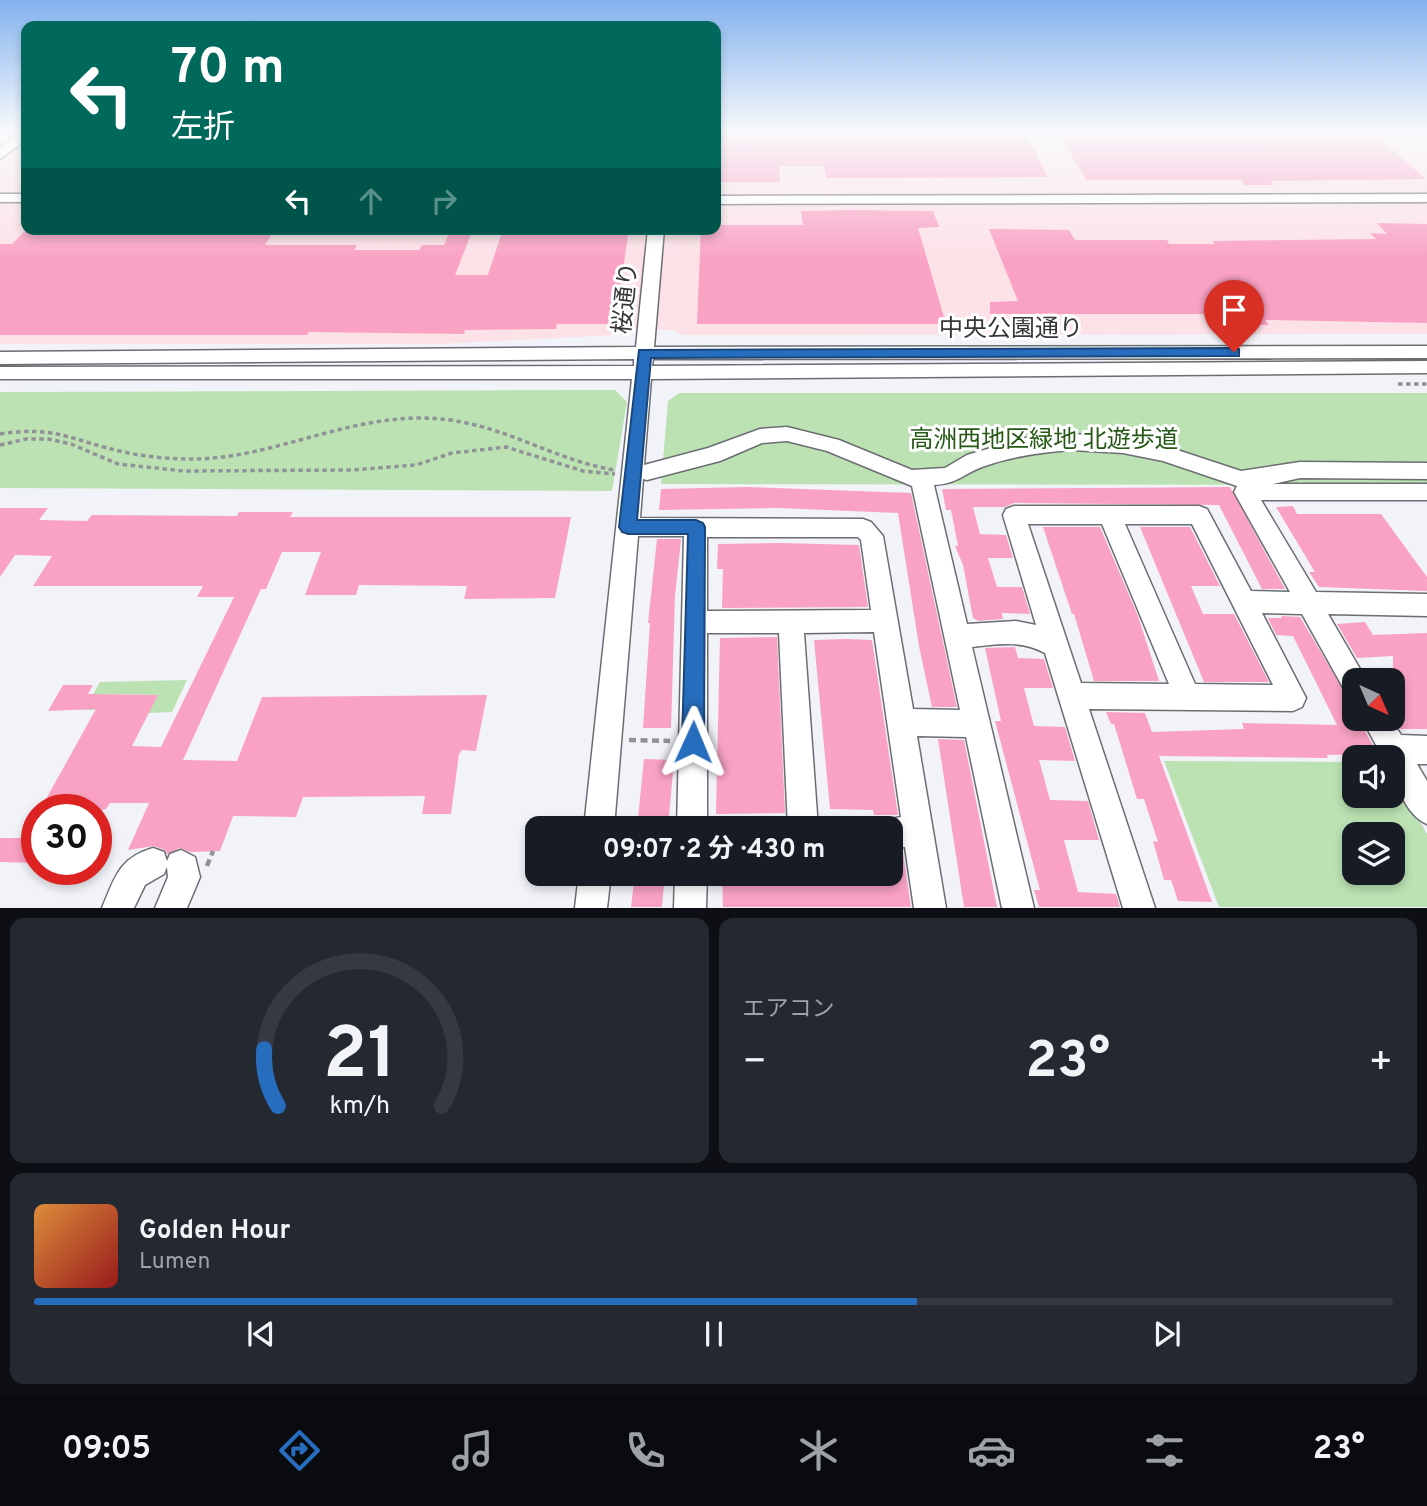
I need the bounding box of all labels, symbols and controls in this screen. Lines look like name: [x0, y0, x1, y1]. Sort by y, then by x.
text: 70 m: [171, 39, 285, 101]
icon: left: [56, 49, 147, 140]
text: 左折: [171, 109, 235, 149]
icon: left: [279, 182, 317, 220]
icon: ahead: [352, 182, 390, 220]
icon: right: [425, 182, 463, 220]
street label: 桜通り: [608, 261, 646, 336]
pin: [1204, 280, 1264, 352]
icon: arrive: [1215, 291, 1253, 329]
street label: 中央公園通り: [939, 315, 1083, 345]
park label: 高洲西地区緑地 北遊歩道: [909, 426, 1179, 456]
north arrow: [1342, 668, 1405, 732]
map controls: [1342, 668, 1405, 885]
position arrow: [656, 705, 730, 779]
button: sound: [1342, 745, 1405, 808]
speed limit sign: 30: [21, 794, 112, 885]
button: layers: [1342, 822, 1405, 885]
text: 09:07 · 2 分 · 430 m: [603, 834, 825, 867]
text: エアコン: [743, 996, 835, 1025]
text: 21: [322, 1013, 396, 1105]
text: 23°: [1025, 1030, 1110, 1096]
text: −: [743, 1039, 767, 1088]
text: +: [1368, 1039, 1393, 1088]
text: km/h: [329, 1091, 390, 1123]
text: Golden Hour: [139, 1215, 290, 1248]
text: Lumen: [139, 1248, 210, 1277]
icon: previous: [242, 1315, 280, 1353]
icon: pause: [695, 1315, 733, 1353]
icon: next: [1148, 1315, 1186, 1353]
icon: directions: [275, 1426, 324, 1475]
icon: music: [448, 1426, 497, 1475]
icon: phone: [621, 1426, 670, 1475]
icon: climate: [794, 1426, 843, 1475]
icon: car: [967, 1426, 1016, 1475]
icon: filters: [1140, 1426, 1189, 1475]
text: 09:05: [62, 1430, 151, 1470]
text: 23°: [1313, 1430, 1365, 1470]

